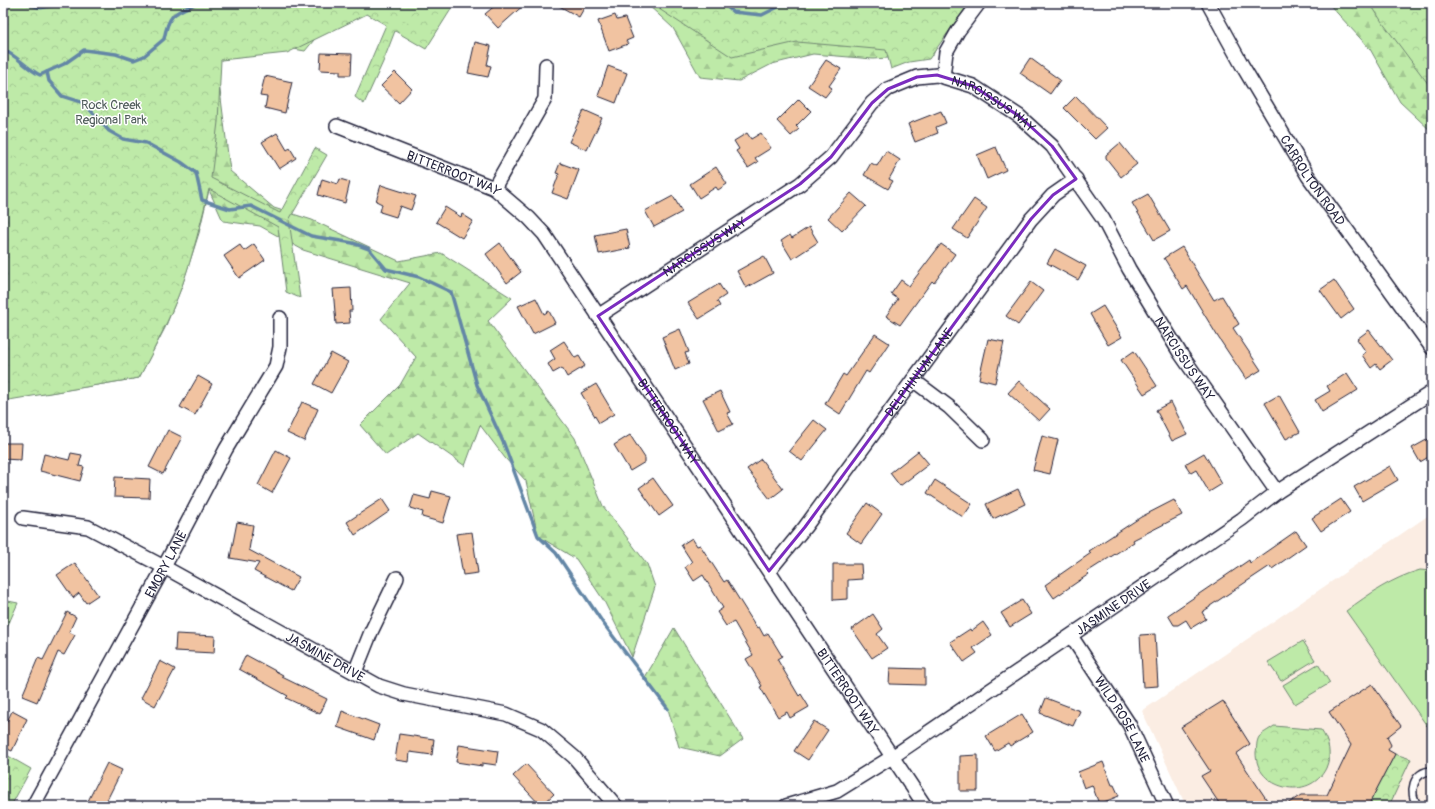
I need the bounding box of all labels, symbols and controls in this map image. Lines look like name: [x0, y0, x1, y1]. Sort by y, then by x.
street label: NARCISSUS WAY: [949, 73, 1039, 136]
park label: Rock Creek Regional Park: [75, 97, 147, 128]
street label: CARROLTON ROAD: [1276, 132, 1348, 229]
street label: BITTERROOT WAY: [404, 147, 504, 200]
street label: NARCISSUS WAY: [660, 214, 750, 281]
street label: NARCISSUS WAY: [1151, 314, 1218, 404]
street label: DELPHINIUM LANE: [882, 325, 957, 420]
street label: BITTERROOT WAY: [634, 376, 703, 468]
street label: EMORY LANE: [142, 528, 191, 601]
street label: JASMINE DRIVE: [1073, 576, 1154, 639]
street label: JASMINE DRIVE: [283, 629, 367, 686]
street label: BITTERROOT WAY: [813, 645, 882, 738]
street label: WILD ROSE LANE: [1091, 673, 1153, 765]

